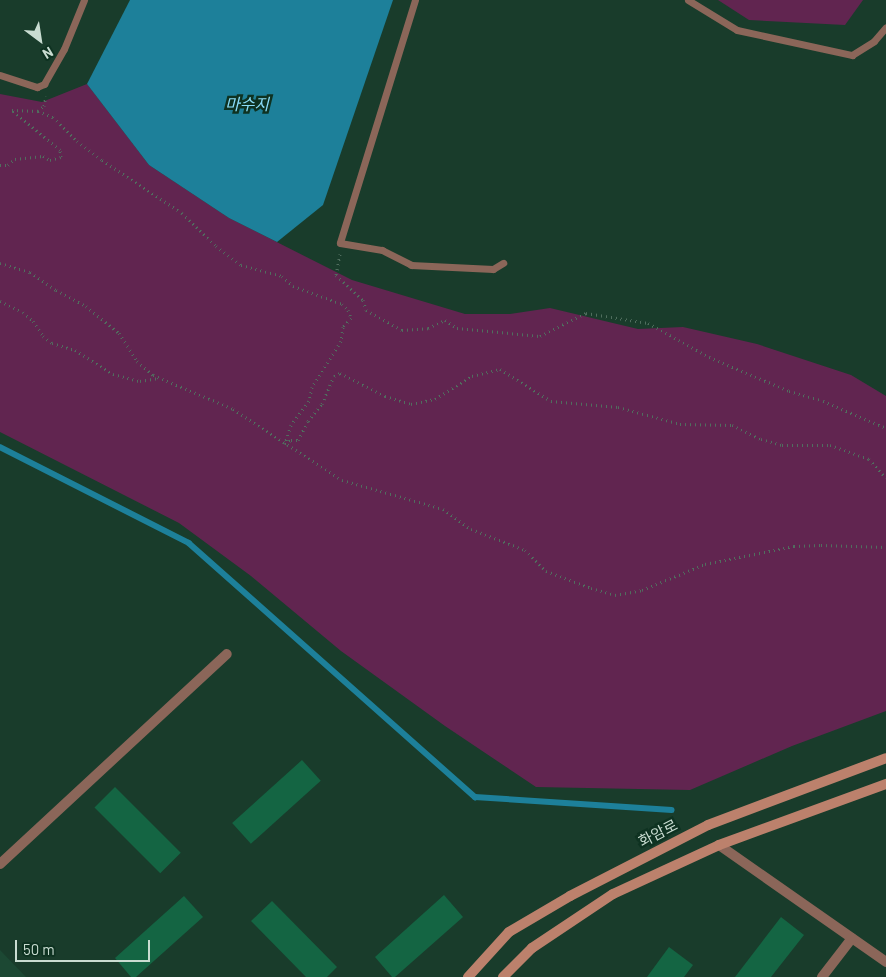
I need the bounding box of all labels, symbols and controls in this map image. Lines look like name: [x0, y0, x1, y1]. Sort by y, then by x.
north arrow: [15, 15, 65, 65]
text: N: [40, 44, 56, 63]
water label: 마수지: [225, 94, 269, 114]
street label: 화암로: [635, 816, 681, 850]
scale bar: [18, 930, 152, 962]
text: 50 m: [23, 940, 55, 958]

